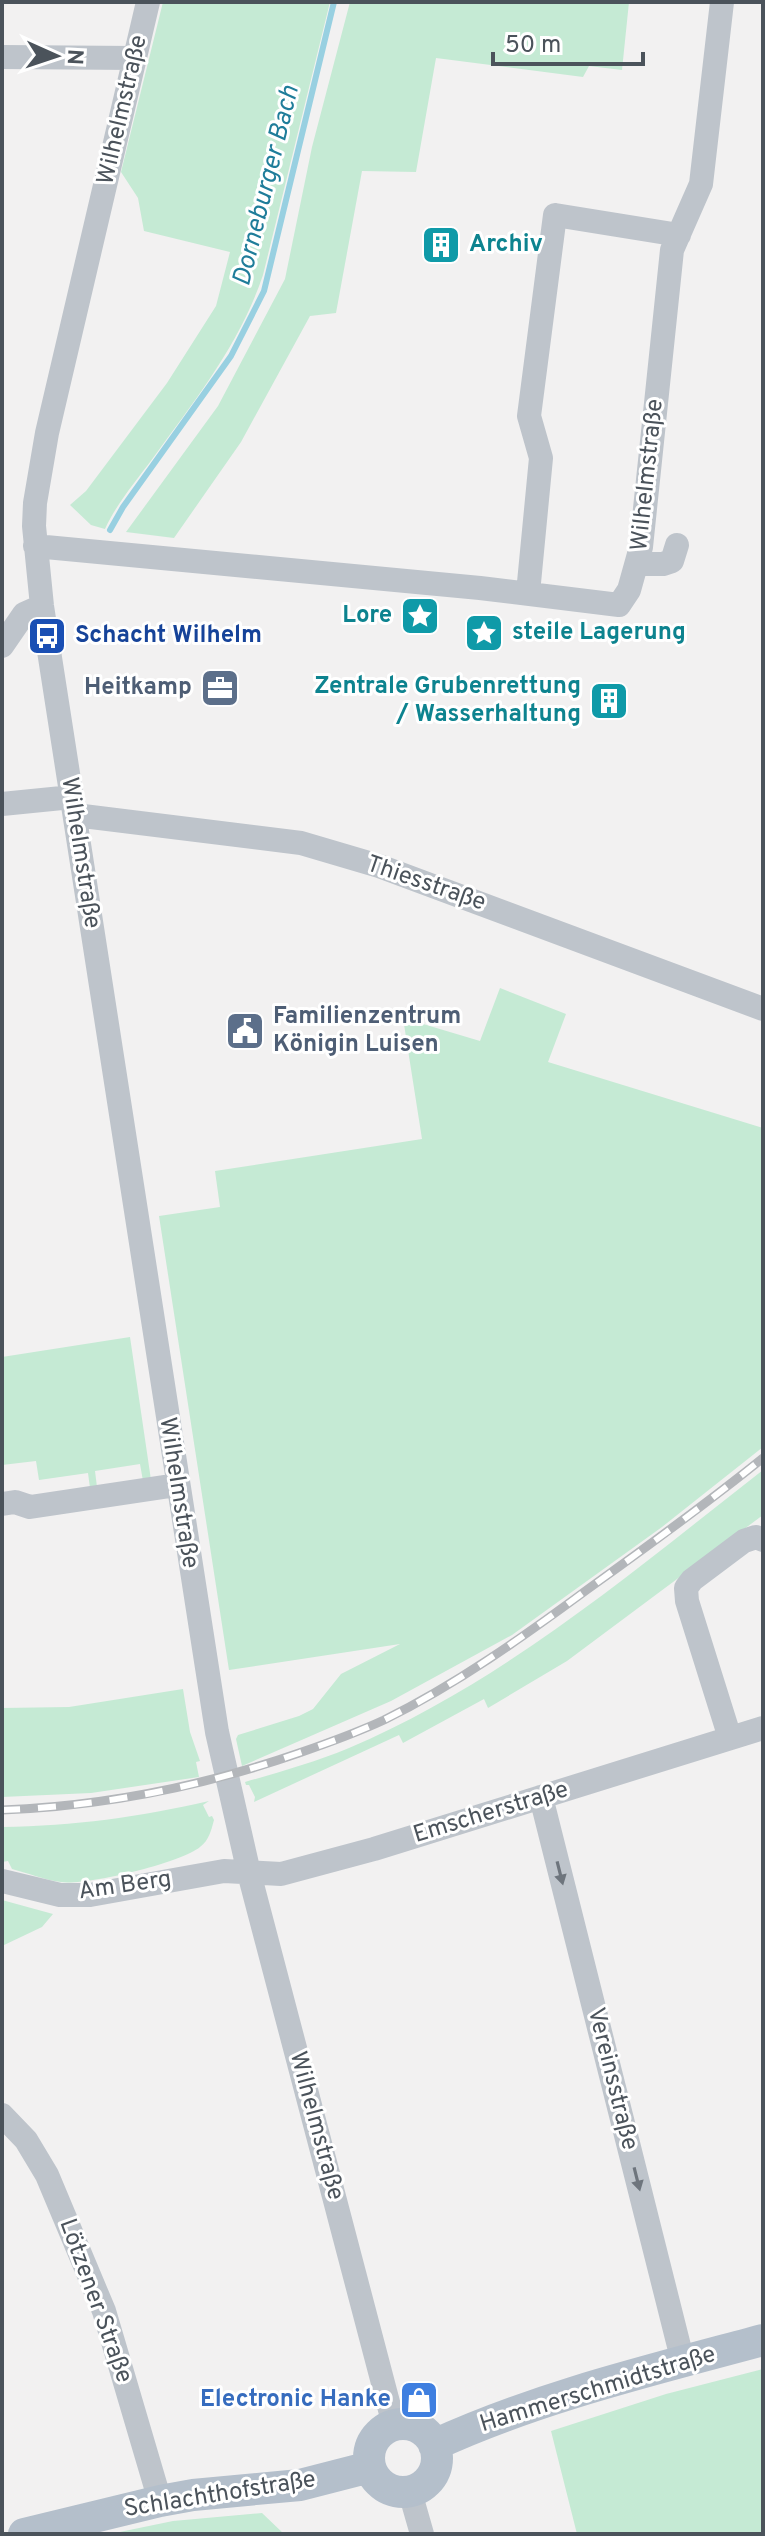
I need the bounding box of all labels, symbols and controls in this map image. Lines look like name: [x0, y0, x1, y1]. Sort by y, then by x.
north arrow: [16, 16, 96, 96]
scale bar: [493, 16, 643, 66]
text: 50 m: [505, 31, 561, 61]
street label: Wilhelmstraße: [91, 32, 155, 188]
text: N: [60, 48, 87, 66]
water label: Dorneburger Bach: [226, 82, 308, 290]
building icon: Archiv: [420, 224, 462, 266]
place label: Archiv: [469, 230, 543, 260]
street label: Wilhelmstraße: [625, 397, 671, 553]
place icon: Lore: [399, 595, 441, 637]
place label: Lore: [342, 601, 392, 631]
place icon: steile Lagerung: [463, 612, 505, 654]
bus stop icon: Schacht Wilhelm: [26, 615, 68, 657]
place label: steile Lagerung: [512, 618, 686, 648]
place label: Schacht Wilhelm: [75, 621, 262, 651]
office icon: Heitkamp: [199, 667, 241, 709]
place label: Zentrale Grubenrettung / Wasserhaltung: [314, 672, 581, 730]
place label: Heitkamp: [84, 673, 192, 703]
building icon: Zentrale Grubenrettung / Wasserhaltung: [588, 680, 630, 722]
street label: Wilhelmstraße: [53, 775, 107, 931]
street label: Thiesstraße: [362, 850, 490, 918]
place label: Familienzentrum Königin Luisen: [273, 1002, 461, 1060]
public building icon: Familienzentrum Königin Luisen: [224, 1010, 266, 1052]
street label: Wilhelmstraße: [151, 1415, 205, 1571]
street label: Emscherstraße: [410, 1775, 572, 1851]
one-way arrow: [554, 1860, 566, 1885]
street label: Am Berg: [77, 1865, 173, 1907]
street label: Vereinsstraße: [580, 2005, 644, 2153]
street label: Wilhelmstraße: [282, 2048, 350, 2204]
one-way arrow: [631, 2167, 644, 2192]
street label: Lötzener Straße: [51, 2215, 139, 2387]
street label: Hammerschmidtstraße: [476, 2340, 720, 2440]
shop icon: Electronic Hanke: [398, 2379, 440, 2421]
place label: Electronic Hanke: [200, 2385, 391, 2415]
street label: Schlachthofstraße: [122, 2465, 318, 2525]

